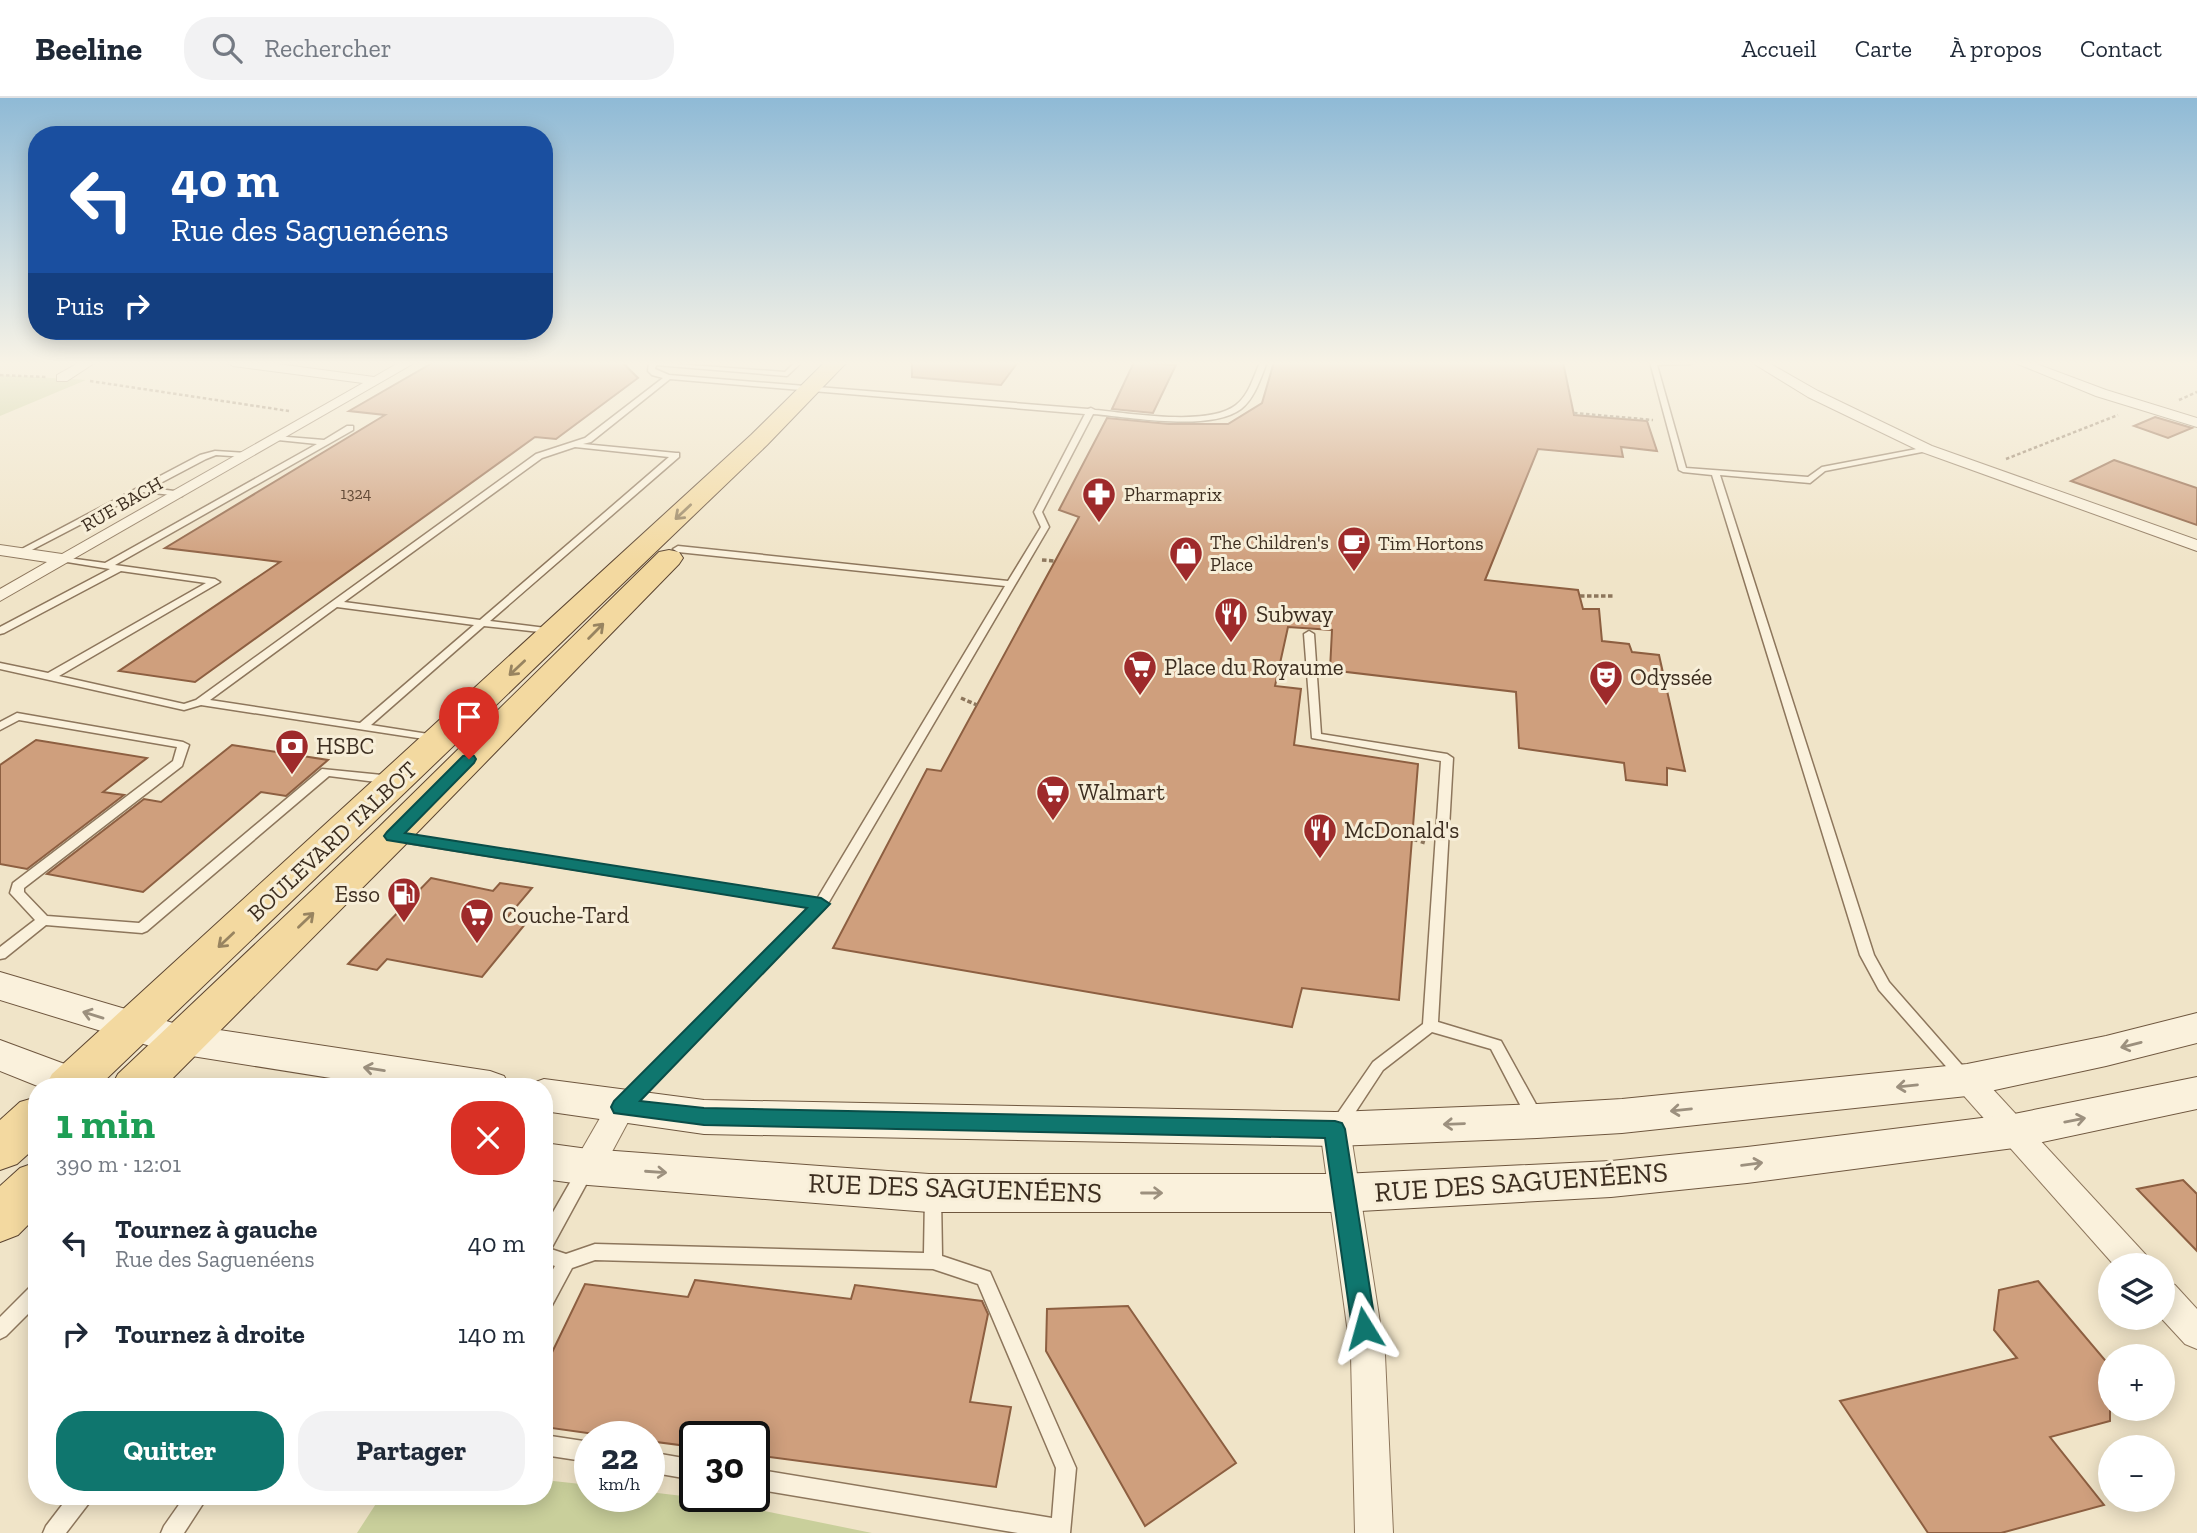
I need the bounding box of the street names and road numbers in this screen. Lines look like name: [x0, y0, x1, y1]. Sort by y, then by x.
street label: RUE BACH: [77, 471, 167, 537]
street label: BOULEVARD TALBOT: [241, 755, 423, 927]
street label: RUE DES SAGUENÉENS: [1373, 1155, 1669, 1209]
street label: RUE DES SAGUENÉENS: [808, 1166, 1102, 1210]

